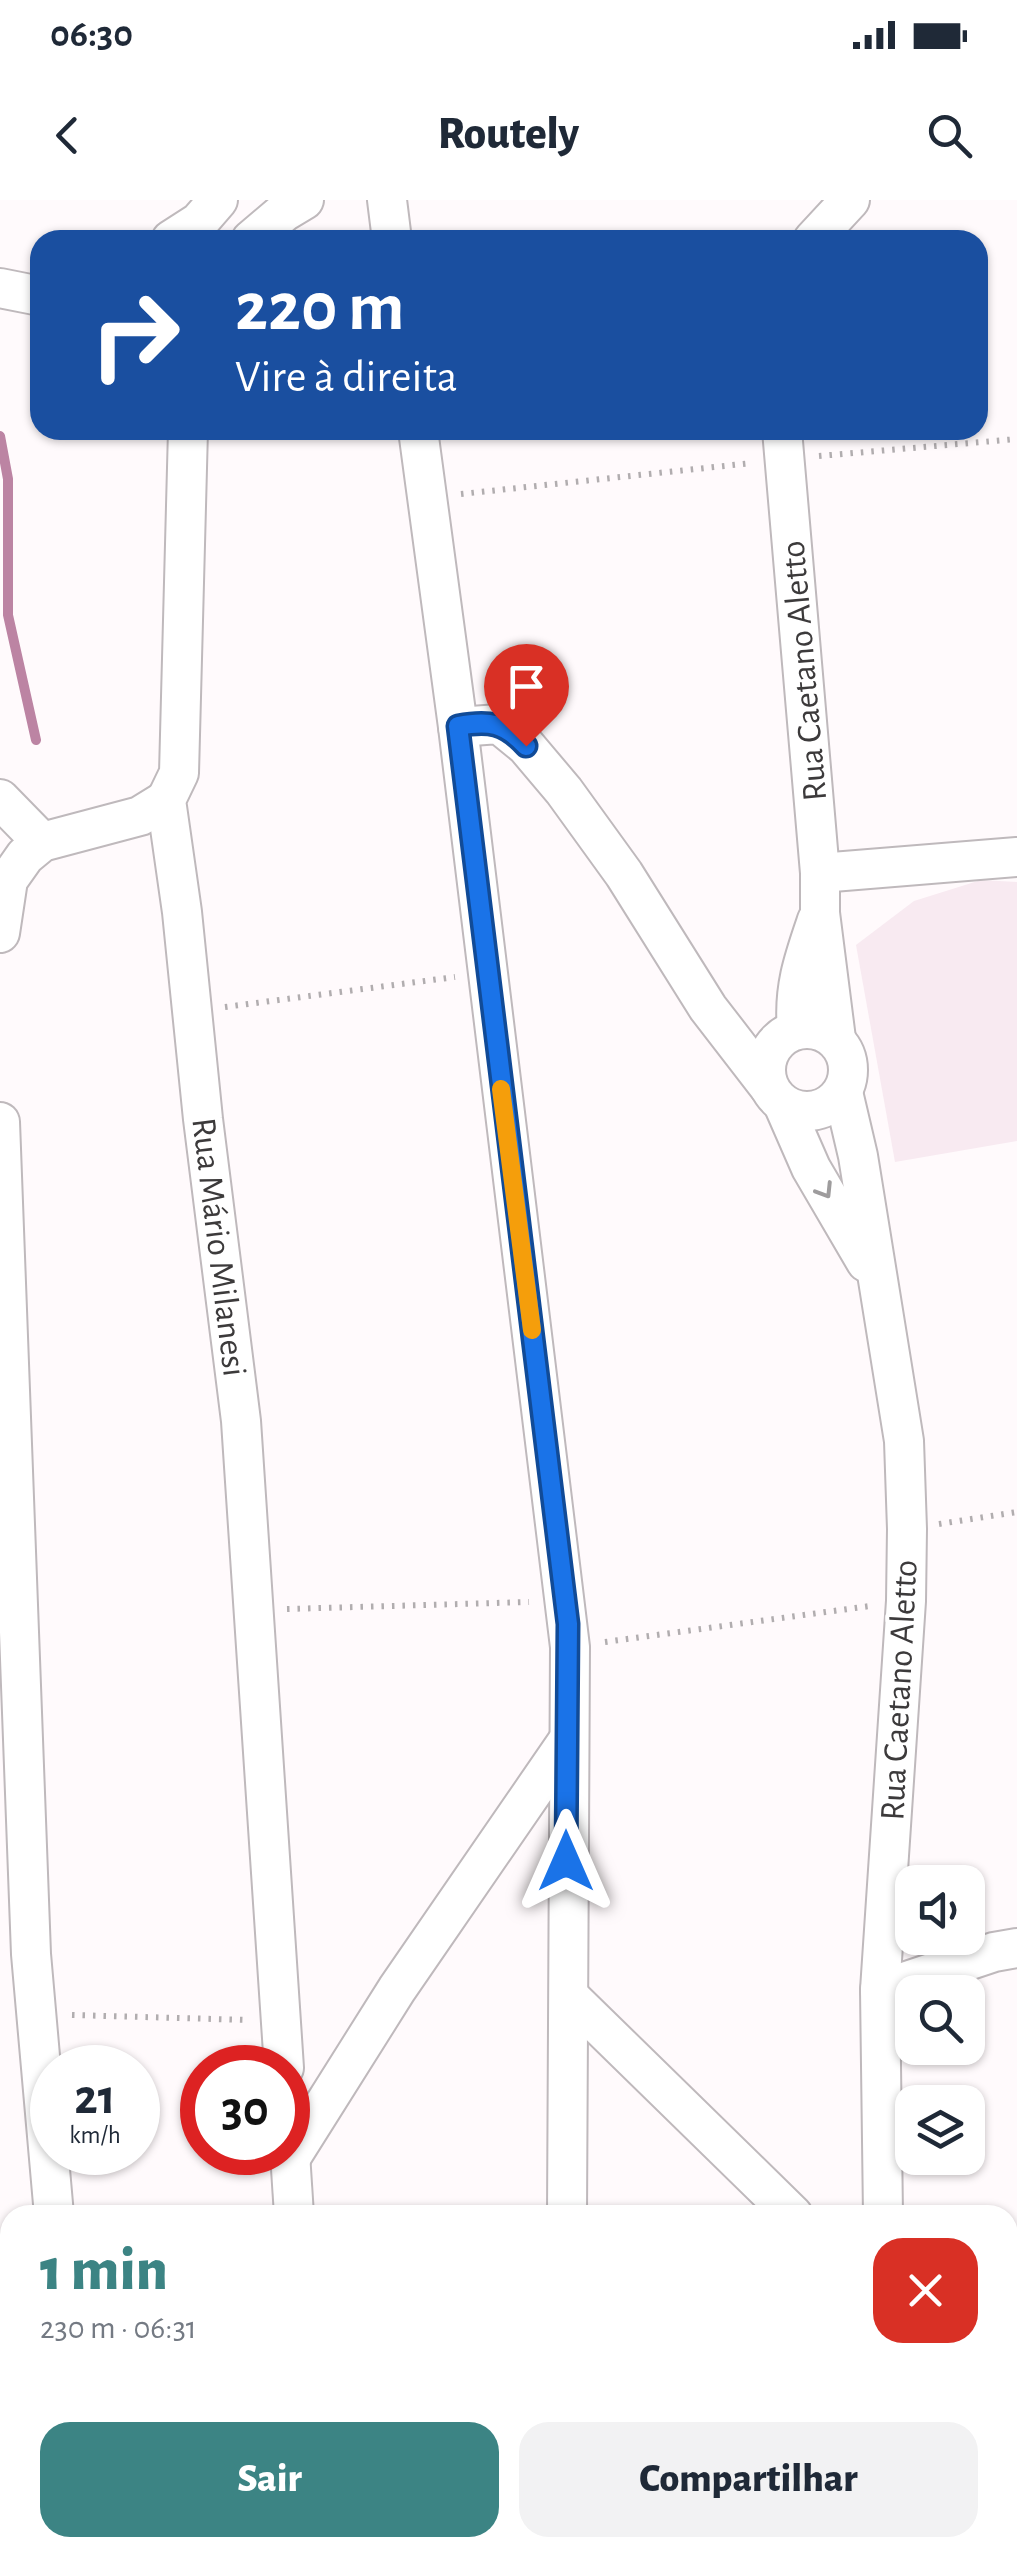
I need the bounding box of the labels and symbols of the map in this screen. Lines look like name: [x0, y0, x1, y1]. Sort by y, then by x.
street label: Rua Caetano Aletto: [776, 539, 833, 802]
pin: [484, 644, 569, 747]
street label: Rua Mário Milanesi: [185, 1116, 252, 1379]
one-way arrow: [813, 1180, 832, 1198]
street label: Rua Caetano Aletto: [875, 1559, 924, 1821]
position arrow: [514, 1809, 618, 1913]
speed limit sign: 30: [180, 2045, 310, 2175]

